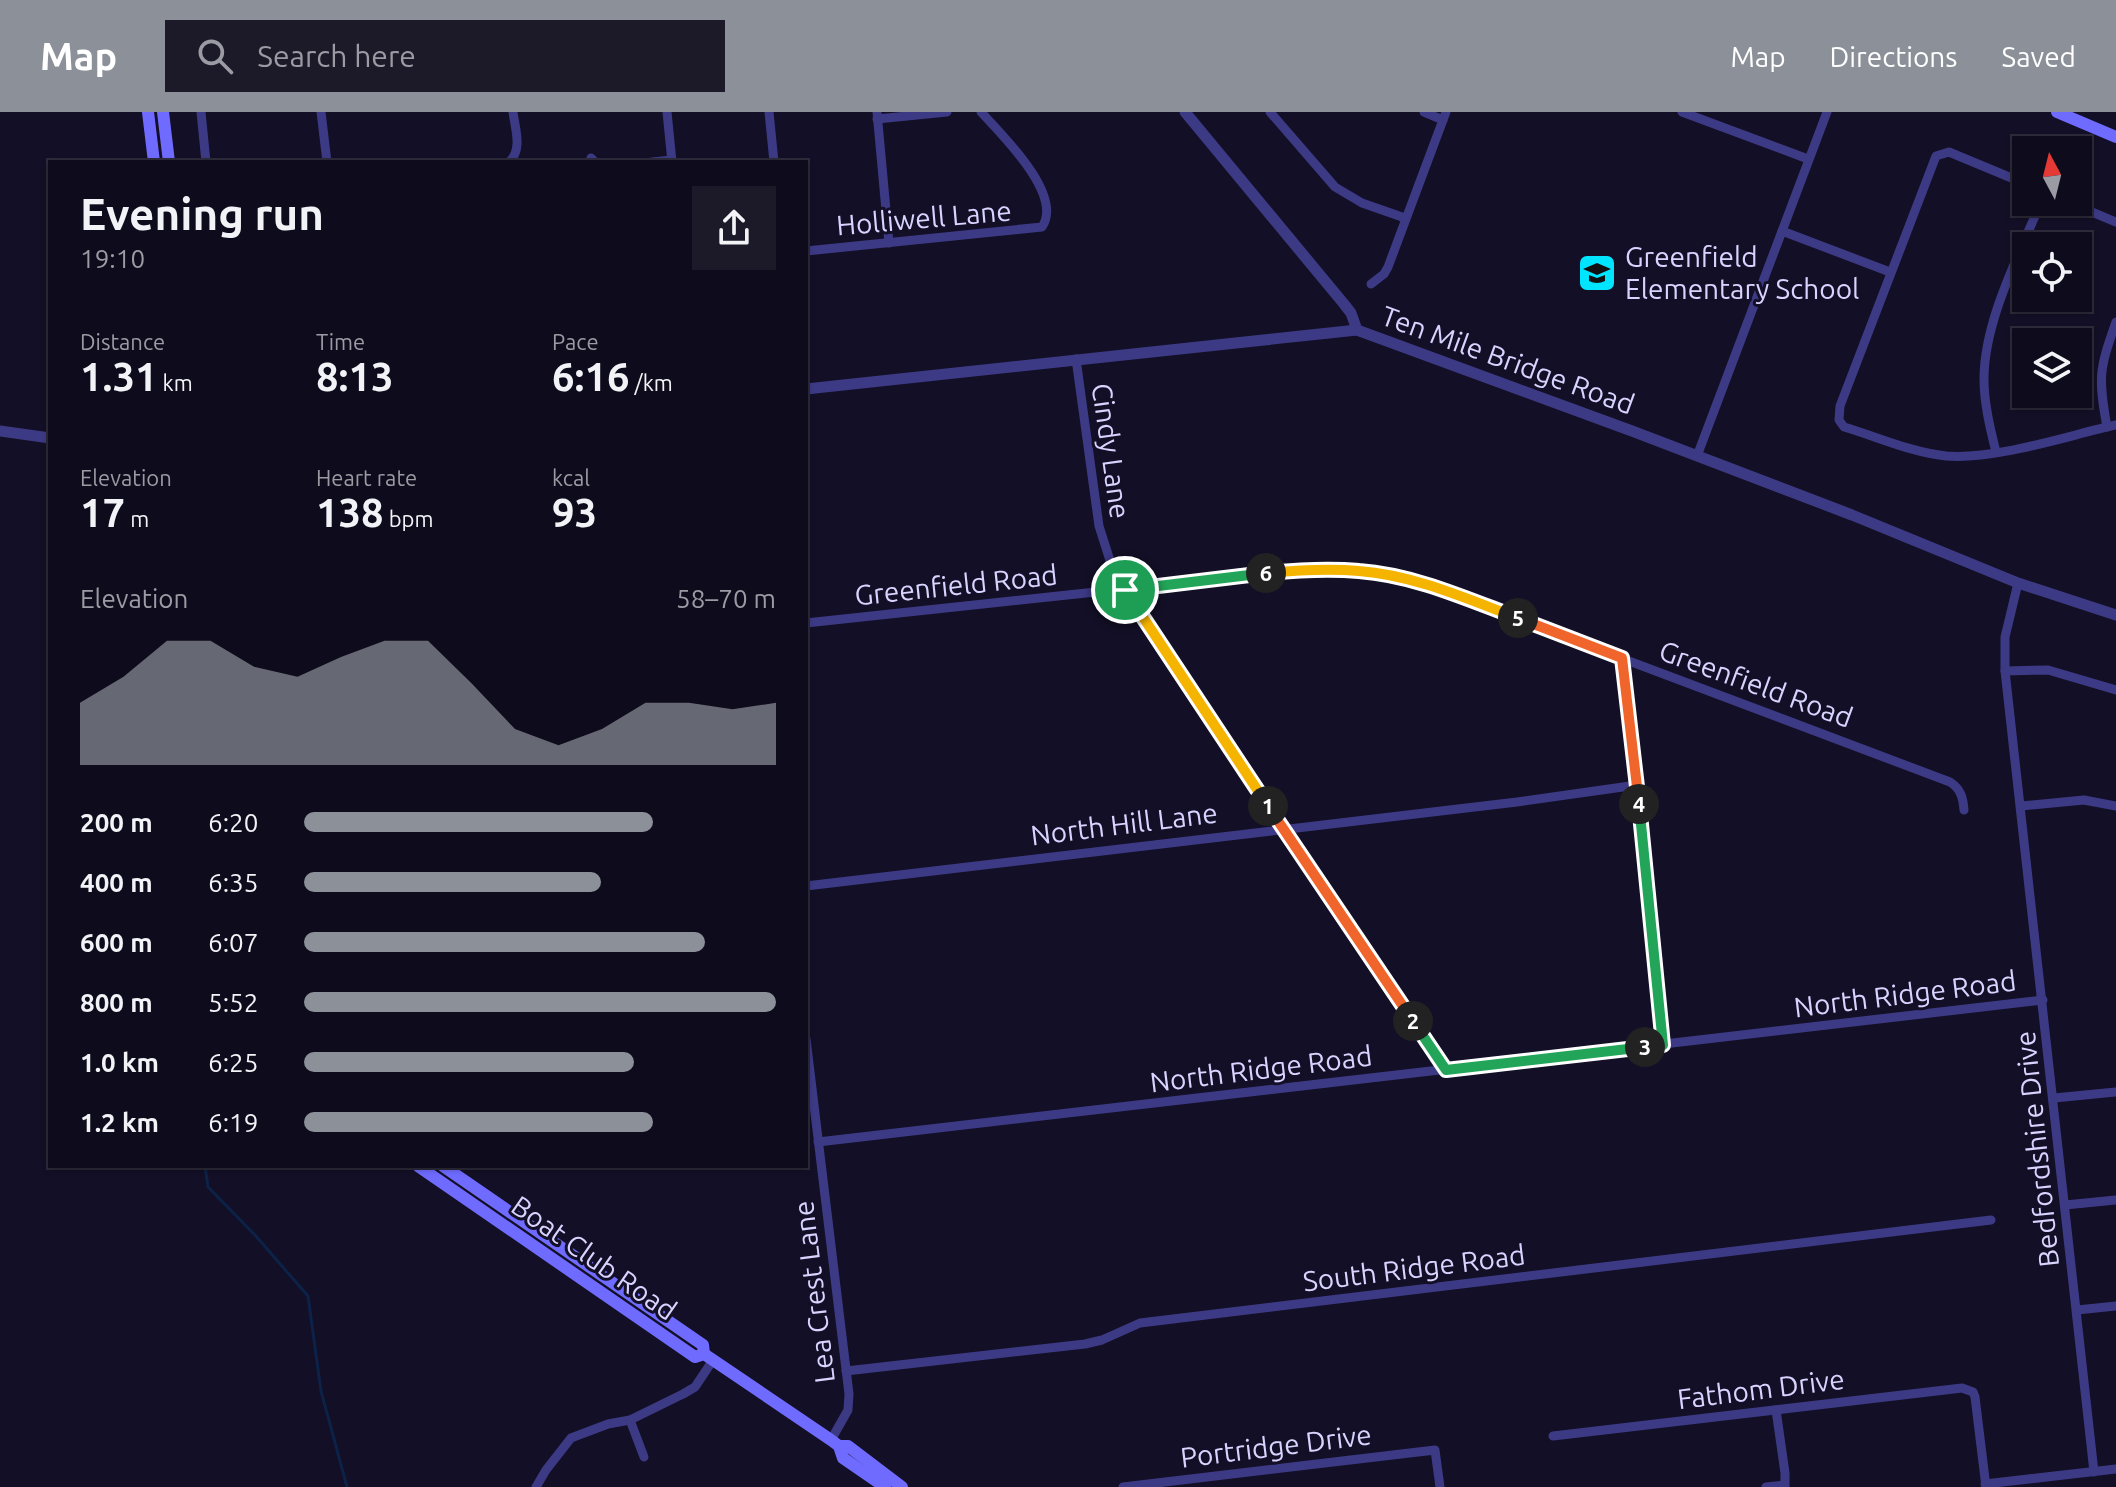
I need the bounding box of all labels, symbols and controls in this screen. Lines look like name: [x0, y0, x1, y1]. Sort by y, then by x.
search box: [165, 20, 725, 92]
icon: search: [193, 34, 237, 78]
text: Map: [40, 35, 117, 77]
text: Search here: [257, 39, 416, 73]
text: Map: [1730, 41, 1786, 72]
text: Directions: [1830, 41, 1957, 72]
text: Saved: [2001, 41, 2076, 72]
north arrow: [2012, 136, 2092, 216]
map controls: [2012, 136, 2092, 408]
button: share: [692, 186, 776, 270]
text: Evening run: [80, 189, 324, 238]
street label: Holliwell Lane: [835, 194, 1013, 241]
button: locate: [2012, 232, 2092, 312]
place label: Greenfield Elementary School: [1625, 241, 1859, 304]
text: 19:10: [80, 244, 145, 273]
school or university icon: Greenfield Elementary School: [1576, 252, 1618, 294]
street label: Ten Mile Bridge Road: [1378, 299, 1639, 420]
button: layers: [2012, 328, 2092, 408]
text: Distance: [80, 329, 165, 354]
text: Time: [316, 329, 365, 354]
text: Pace: [552, 329, 599, 354]
text: 1.31: [80, 354, 158, 399]
text: 8:13: [316, 354, 394, 399]
text: 6:16: [552, 354, 630, 399]
text: km: [158, 370, 193, 395]
text: /km: [630, 370, 673, 395]
street label: Cindy Lane: [1087, 381, 1136, 521]
text: Elevation: [80, 465, 172, 490]
text: Heart rate: [316, 465, 417, 490]
text: kcal: [552, 465, 590, 490]
text: 17: [80, 490, 125, 535]
text: 138: [316, 490, 384, 535]
text: 93: [552, 490, 597, 535]
text: m: [125, 506, 149, 531]
text: bpm: [384, 506, 433, 531]
pin: 6: [1246, 553, 1286, 593]
pin: [1091, 556, 1159, 624]
street label: Greenfield Road: [853, 558, 1059, 611]
text: 6: [1260, 560, 1272, 585]
icon: arrive: [1103, 568, 1147, 612]
text: Elevation: [80, 584, 188, 613]
text: 58–70 m: [676, 584, 776, 613]
pin: 5: [1498, 598, 1538, 638]
text: 5: [1512, 605, 1524, 630]
street label: Greenfield Road: [1655, 634, 1857, 733]
pin: 4: [1619, 784, 1659, 824]
pin: 1: [1248, 786, 1288, 826]
text: 4: [1633, 791, 1645, 816]
text: 1: [1262, 793, 1274, 818]
street label: North Hill Lane: [1029, 797, 1219, 850]
text: 200 m: [80, 808, 153, 837]
text: 6:20: [208, 808, 258, 837]
text: 400 m: [80, 868, 153, 897]
text: 6:35: [208, 868, 258, 897]
text: 600 m: [80, 928, 153, 957]
text: 6:07: [208, 928, 258, 957]
street label: North Ridge Road: [1792, 964, 2018, 1023]
text: 800 m: [80, 988, 153, 1017]
text: 5:52: [208, 988, 258, 1017]
pin: 2: [1393, 1001, 1433, 1041]
text: 2: [1407, 1008, 1419, 1033]
pin: 3: [1625, 1027, 1665, 1067]
street label: Bedfordshire Drive: [2009, 1029, 2064, 1269]
text: 3: [1639, 1034, 1651, 1059]
street label: North Ridge Road: [1148, 1039, 1374, 1098]
text: 1.0 km: [80, 1048, 159, 1077]
text: 6:25: [208, 1048, 258, 1077]
text: 1.2 km: [80, 1108, 159, 1137]
text: 6:19: [208, 1108, 258, 1137]
street label: Boat Club Road: [506, 1189, 683, 1326]
street label: Lea Crest Lane: [787, 1199, 840, 1385]
street label: South Ridge Road: [1301, 1238, 1527, 1297]
street label: Fathom Drive: [1676, 1363, 1846, 1414]
street label: Portridge Drive: [1179, 1418, 1373, 1473]

